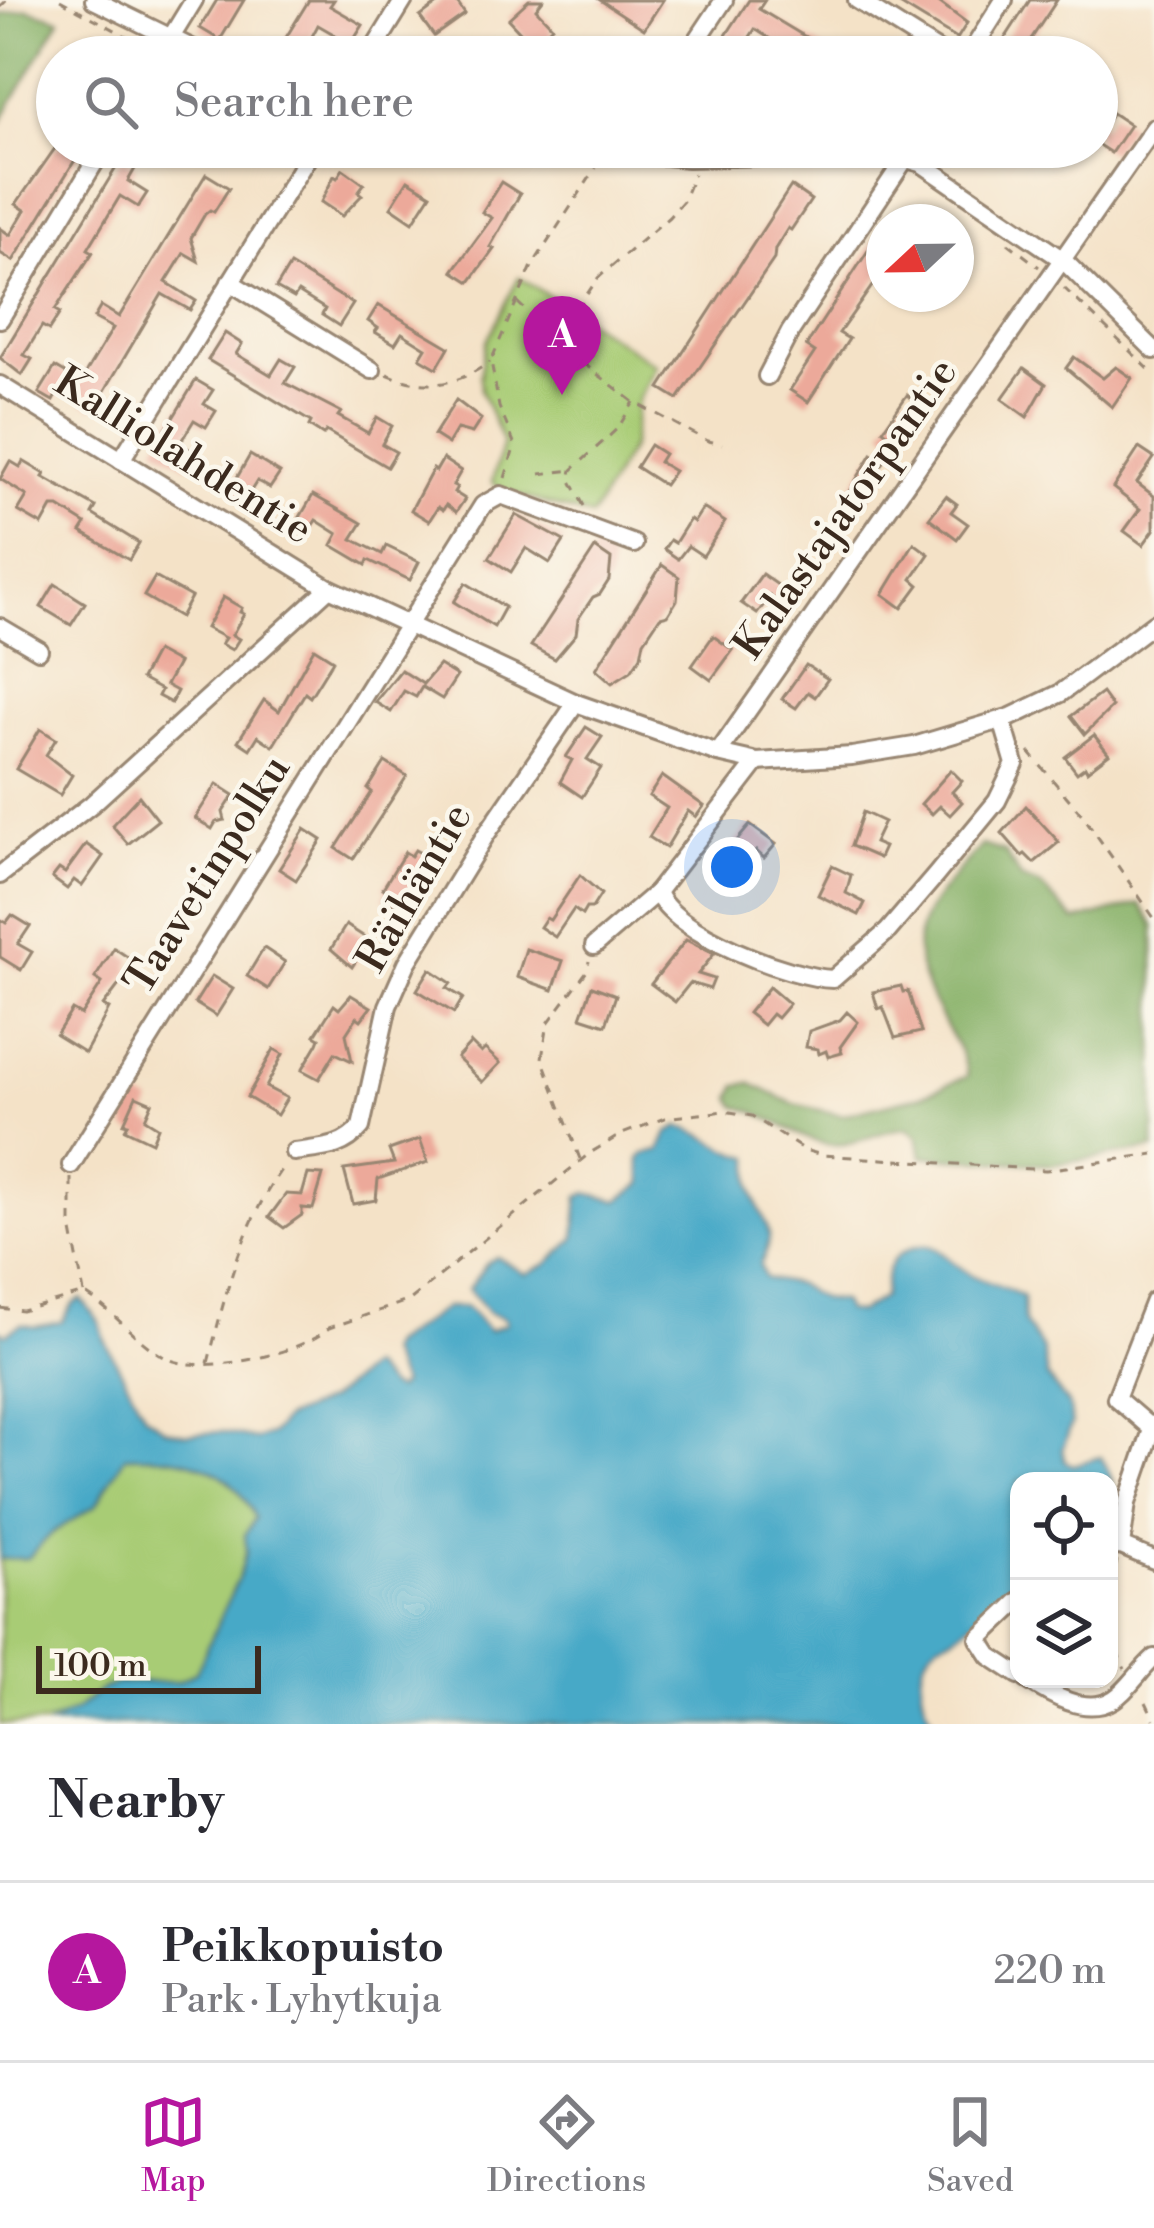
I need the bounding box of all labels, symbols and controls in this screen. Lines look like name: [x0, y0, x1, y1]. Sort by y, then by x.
search box: [36, 36, 1118, 168]
icon: search: [78, 69, 144, 135]
text: Search here: [174, 74, 414, 131]
north arrow: [866, 204, 974, 312]
pin: A: [523, 296, 601, 395]
street label: Kalastajatorpantie: [722, 348, 970, 670]
street label: Kalliolahdentie: [44, 355, 322, 557]
street label: Taavetinpolku: [113, 746, 303, 1004]
street label: Räihäntie: [345, 794, 485, 982]
your location: [702, 837, 762, 897]
map controls: [1010, 1472, 1118, 1688]
button: locate: [1010, 1472, 1118, 1580]
button: layers: [1010, 1580, 1118, 1688]
scale bar: [36, 1640, 261, 1693]
text: 100 m: [54, 1646, 147, 1687]
text: Nearby: [48, 1770, 224, 1834]
text: Peikkopuisto: [162, 1919, 444, 1976]
text: A: [73, 1947, 101, 1996]
text: 220 m: [993, 1947, 1106, 1996]
text: Park · Lyhytkuja: [162, 1976, 442, 2025]
tab: Map: [140, 2089, 206, 2202]
tab: Directions: [487, 2089, 646, 2202]
tab: Saved: [927, 2089, 1014, 2202]

